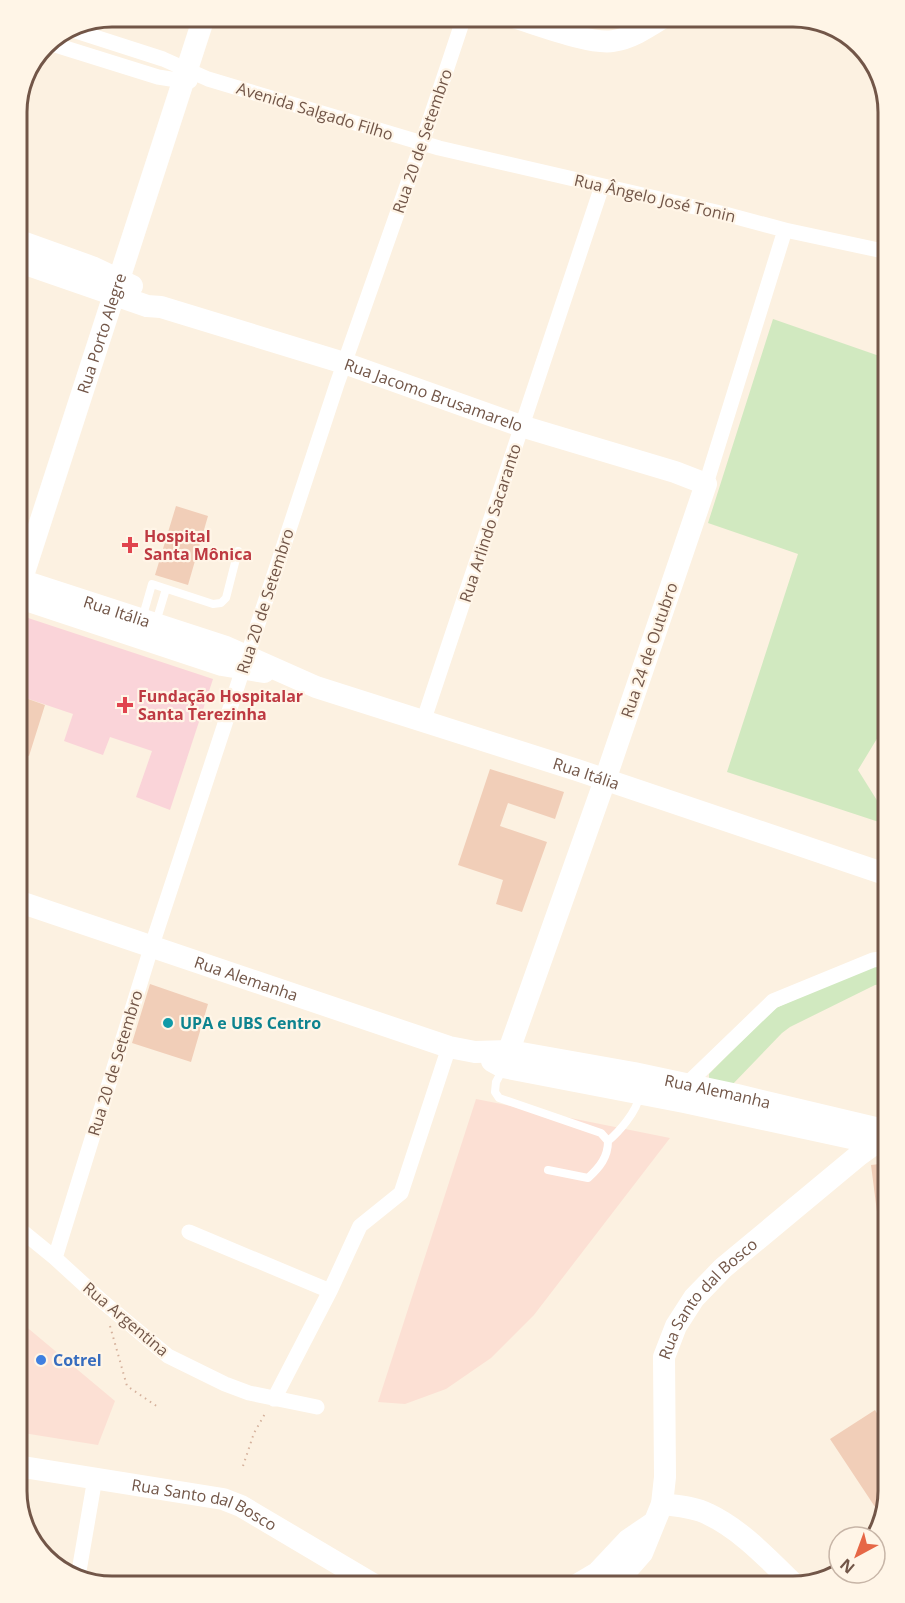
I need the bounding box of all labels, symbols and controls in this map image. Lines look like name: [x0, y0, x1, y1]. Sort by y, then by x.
street label: Rua 20 de Setembro: [387, 66, 457, 216]
street label: Avenida Salgado Filho: [234, 77, 396, 145]
street label: Rua Ângelo José Tonin: [572, 169, 738, 227]
street label: Rua Porto Alegre: [72, 270, 131, 396]
street label: Rua Jacomo Brusamarelo: [341, 353, 526, 437]
street label: Rua Arlindo Sacaranto: [454, 441, 526, 605]
place label: Hospital Santa Mônica: [144, 525, 252, 565]
street label: Rua 20 de Setembro: [231, 526, 299, 676]
marker: Hospital Santa Mônica: [121, 536, 139, 554]
street label: Rua 24 de Outubro: [616, 579, 682, 721]
street label: Rua Itália: [81, 590, 153, 633]
place label: Fundação Hospitalar Santa Terezinha: [138, 685, 303, 725]
marker: Fundação Hospitalar Santa Terezinha: [116, 696, 134, 714]
street label: Rua Itália: [550, 752, 622, 795]
street label: Rua Alemanha: [192, 951, 301, 1006]
street label: Rua 20 de Setembro: [82, 987, 148, 1139]
place label: UPA e UBS Centro: [180, 1012, 321, 1034]
marker: UPA e UBS Centro: [161, 1016, 175, 1030]
street label: Rua Alemanha: [663, 1069, 773, 1114]
street label: Rua Santo dal Bosco: [653, 1233, 762, 1363]
street label: Rua Argentina: [79, 1277, 173, 1361]
place label: Cotrel: [53, 1349, 102, 1371]
marker: Cotrel: [34, 1353, 48, 1367]
street label: Rua Santo dal Bosco: [130, 1474, 281, 1536]
north arrow: [827, 1525, 887, 1585]
text: N: [835, 1554, 859, 1579]

